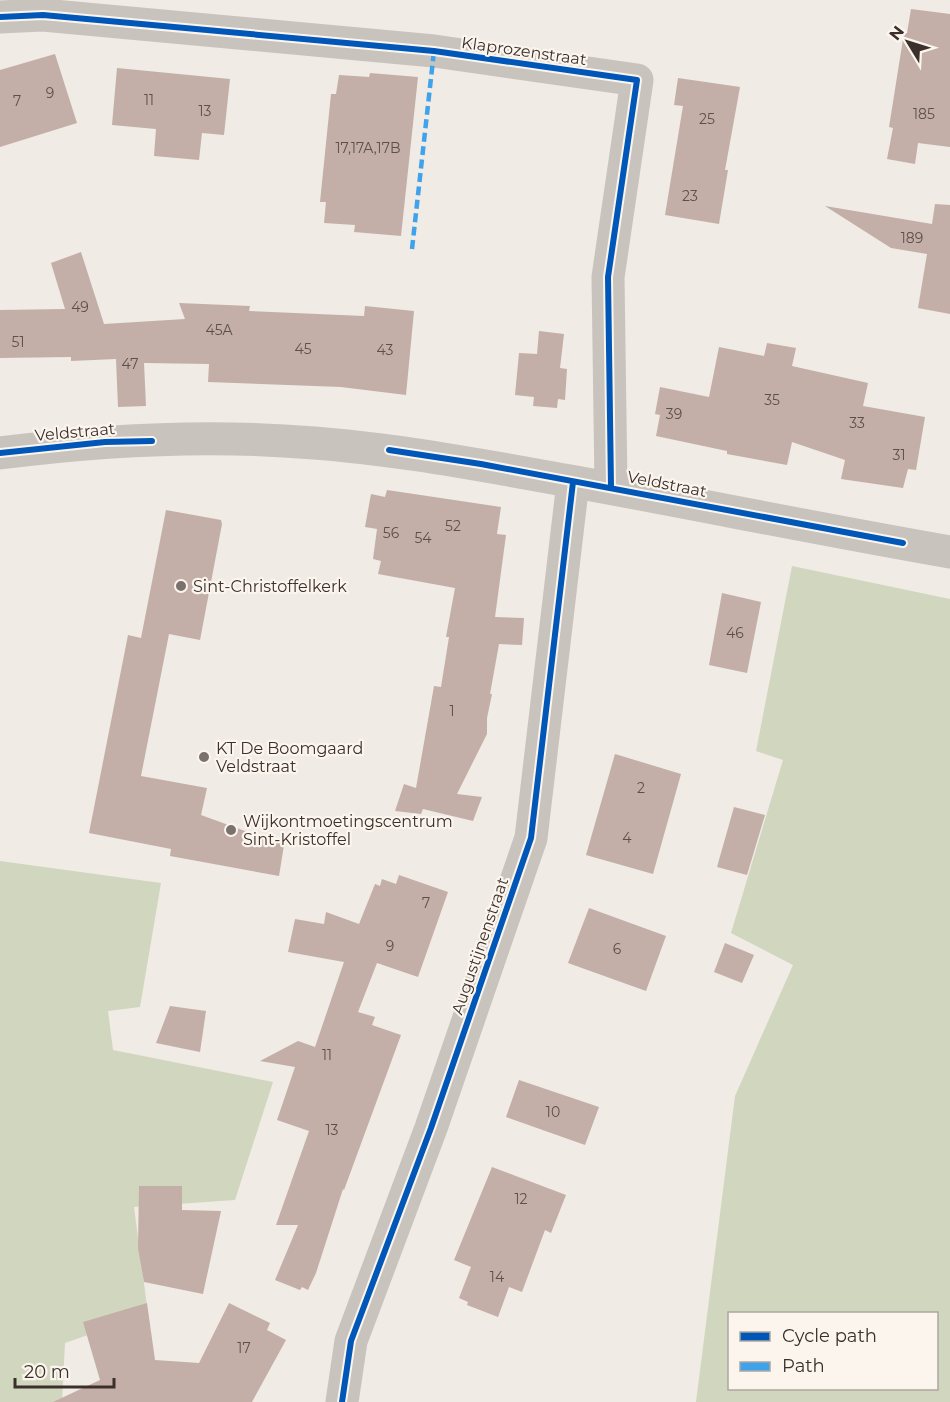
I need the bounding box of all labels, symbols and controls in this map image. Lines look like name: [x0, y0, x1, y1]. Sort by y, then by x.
north arrow: [878, 12, 938, 72]
text: N: [885, 22, 908, 44]
street label: Klaprozenstraat: [460, 33, 588, 69]
house number: 9: [46, 84, 54, 102]
house number: 11: [144, 91, 154, 109]
house number: 7: [13, 92, 21, 110]
house number: 13: [199, 102, 212, 120]
house number: 185: [913, 105, 935, 123]
house number: 25: [699, 110, 715, 128]
house number: 17,17A,17B: [336, 139, 400, 157]
house number: 23: [682, 187, 698, 205]
house number: 189: [901, 229, 923, 247]
house number: 49: [71, 298, 89, 316]
house number: 45A: [205, 321, 234, 339]
house number: 51: [12, 333, 24, 351]
house number: 45: [294, 340, 312, 358]
house number: 43: [377, 341, 394, 359]
house number: 47: [122, 355, 138, 373]
house number: 35: [764, 391, 780, 409]
house number: 39: [666, 405, 682, 423]
house number: 33: [849, 414, 865, 432]
street label: Veldstraat: [34, 419, 116, 445]
house number: 31: [893, 446, 905, 464]
street label: Veldstraat: [626, 467, 709, 501]
house number: 52: [445, 517, 461, 535]
house number: 56: [383, 524, 400, 542]
house number: 54: [414, 529, 432, 547]
place label: Sint-Christoffelkerk: [193, 577, 347, 596]
marker: Sint-Christoffelkerk: [174, 579, 188, 593]
house number: 46: [726, 624, 744, 642]
house number: 1: [449, 702, 455, 720]
place label: KT De Boomgaard Veldstraat: [216, 739, 363, 776]
marker: KT De Boomgaard Veldstraat: [197, 750, 211, 764]
house number: 2: [637, 779, 645, 797]
place label: Wijkontmoetingscentrum Sint-Kristoffel: [243, 812, 453, 849]
marker: Wijkontmoetingscentrum Sint-Kristoffel: [224, 823, 238, 837]
house number: 4: [622, 829, 632, 847]
street label: Augustijnenstraat: [448, 875, 513, 1017]
house number: 7: [422, 894, 430, 912]
house number: 9: [386, 937, 394, 955]
house number: 6: [613, 940, 622, 958]
house number: 11: [322, 1046, 332, 1064]
house number: 10: [546, 1103, 560, 1121]
house number: 13: [326, 1121, 339, 1139]
house number: 12: [514, 1190, 528, 1208]
house number: 14: [490, 1268, 505, 1286]
legend: [728, 1312, 938, 1390]
text: Cycle path: [782, 1325, 877, 1347]
house number: 17: [237, 1339, 251, 1357]
scale bar: [15, 1351, 114, 1389]
text: Path: [782, 1355, 825, 1377]
text: 20 m: [24, 1361, 70, 1383]

